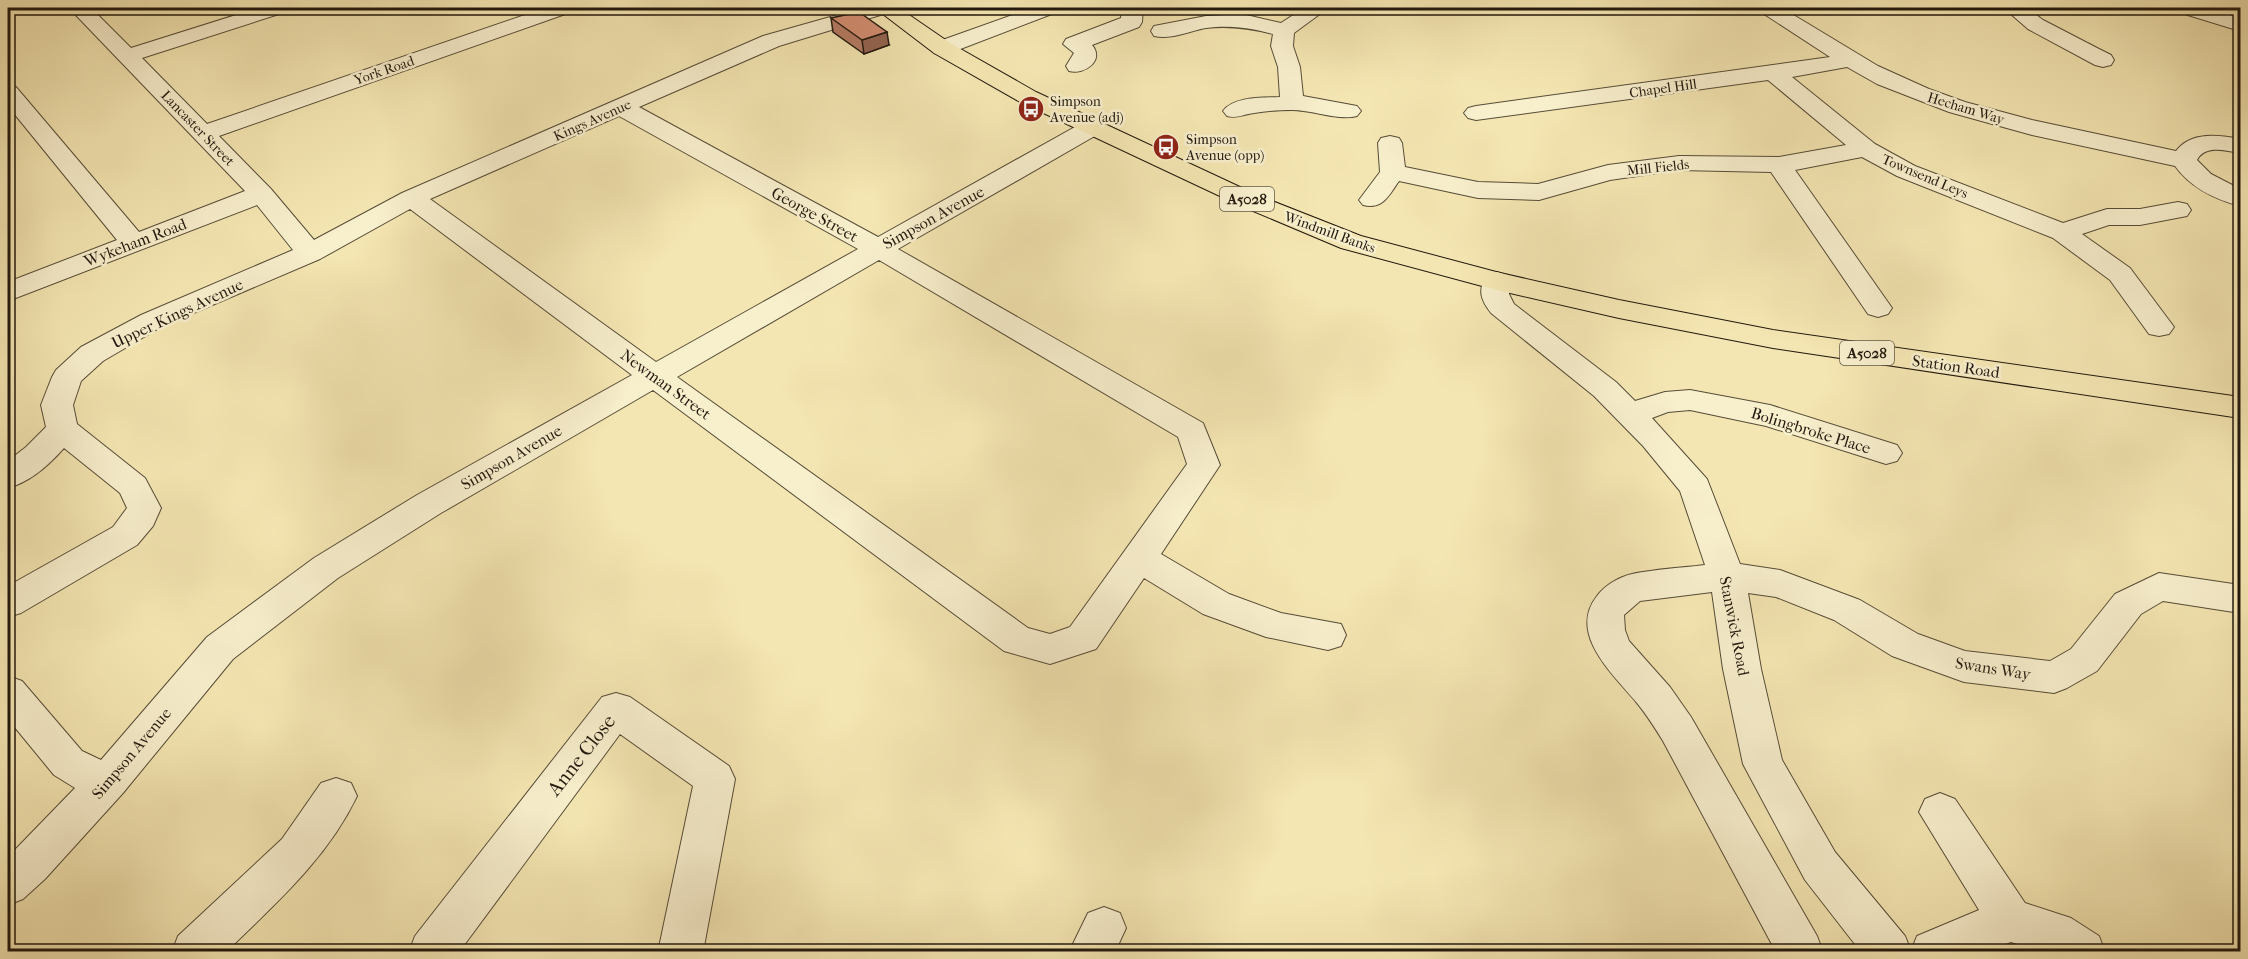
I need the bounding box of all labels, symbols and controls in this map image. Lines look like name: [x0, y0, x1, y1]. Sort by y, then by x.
street label: York Road: [351, 52, 417, 89]
street label: Chapel Hill: [1628, 75, 1698, 102]
street label: Lancaster Street: [157, 87, 238, 170]
street label: Hecham Way: [1925, 89, 2007, 128]
place label: Simpson Avenue (adj): [1049, 93, 1124, 126]
bus stop icon: Simpson Avenue (adj): [1016, 94, 1046, 124]
street label: Kings Avenue: [551, 96, 634, 145]
place label: Simpson Avenue (opp): [1185, 131, 1264, 164]
bus stop icon: Simpson Avenue (opp): [1151, 132, 1181, 162]
street label: Townsend Leys: [1879, 151, 1971, 202]
street label: Mill Fields: [1626, 156, 1690, 179]
street label: Simpson Avenue: [879, 182, 987, 253]
street label: George Street: [768, 183, 862, 246]
road number: A5028: [1220, 187, 1274, 211]
street label: Windmill Banks: [1281, 208, 1378, 257]
street label: Wykeham Road: [80, 214, 189, 271]
street label: Upper Kings Avenue: [108, 275, 246, 352]
road number: A5028: [1840, 341, 1894, 365]
street label: Newman Street: [617, 345, 715, 424]
street label: Station Road: [1911, 351, 2001, 382]
street label: Bolingbroke Place: [1749, 403, 1873, 458]
street label: Simpson Avenue: [457, 421, 565, 494]
street label: Stanwick Road: [1716, 575, 1754, 678]
street label: Swans Way: [1954, 653, 2032, 684]
street label: Simpson Avenue: [88, 704, 175, 803]
street label: Anne Close: [542, 710, 620, 801]

